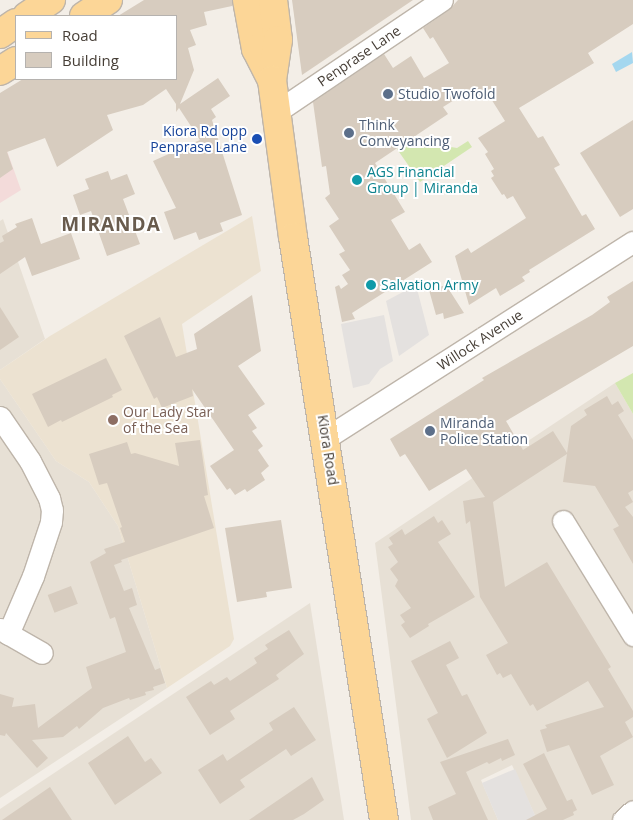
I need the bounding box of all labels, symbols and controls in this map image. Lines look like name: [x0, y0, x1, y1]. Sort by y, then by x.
legend: [15, 15, 178, 80]
street label: Penprase Lane: [314, 22, 404, 90]
text: Road: [62, 25, 98, 45]
text: Building: [62, 50, 119, 70]
place label: Studio Twofold: [398, 86, 496, 102]
marker: Studio Twofold: [382, 88, 394, 100]
place label: Think Conveyancing: [359, 117, 449, 150]
place label: Kiora Rd opp Penprase Lane: [150, 123, 247, 156]
marker: Think Conveyancing: [343, 127, 355, 139]
marker: Kiora Rd opp Penprase Lane: [251, 133, 263, 145]
place label: AGS Financial Group | Miranda: [367, 164, 478, 196]
marker: AGS Financial Group | Miranda: [351, 174, 363, 186]
district label: MIRANDA: [60, 214, 162, 236]
place label: Salvation Army: [381, 277, 478, 293]
marker: Salvation Army: [365, 279, 377, 291]
street label: Willock Avenue: [434, 306, 526, 374]
place label: Our Lady Star of the Sea: [123, 404, 212, 437]
marker: Our Lady Star of the Sea: [107, 414, 119, 426]
street label: Kiora Road: [314, 414, 342, 486]
place label: Miranda Police Station: [440, 415, 528, 448]
marker: Miranda Police Station: [424, 425, 436, 437]

